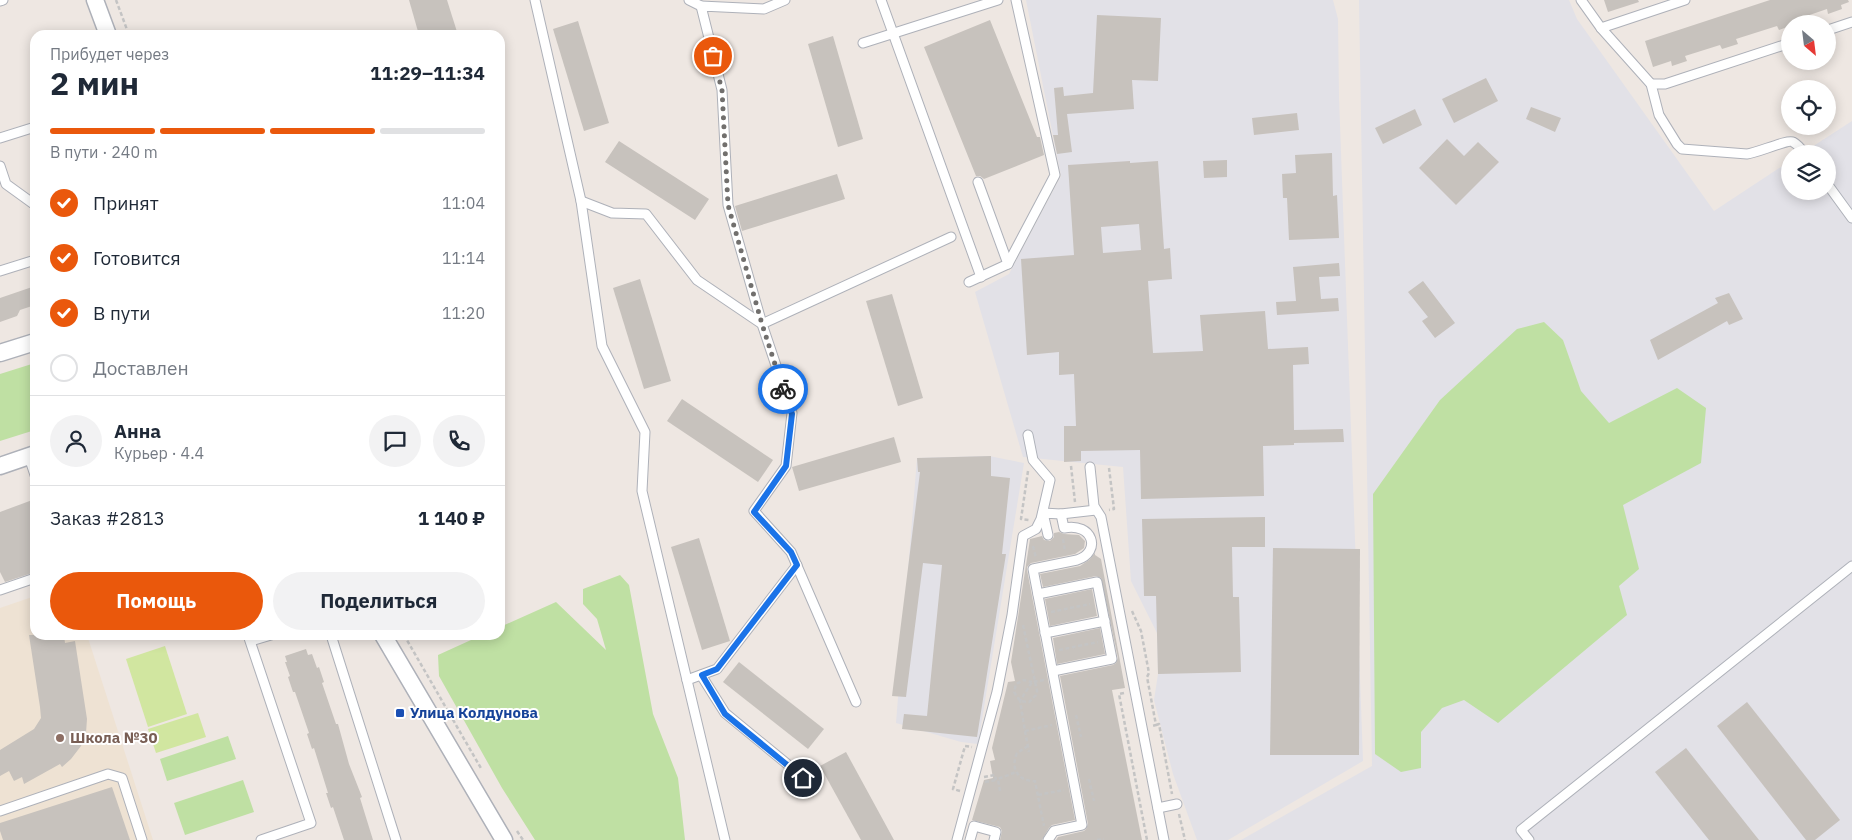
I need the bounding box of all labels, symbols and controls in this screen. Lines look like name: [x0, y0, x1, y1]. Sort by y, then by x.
north arrow: [1781, 15, 1836, 70]
map controls: [1781, 15, 1836, 200]
pin: [692, 35, 734, 77]
icon: bag: [699, 42, 727, 70]
text: Прибудет через: [50, 44, 169, 64]
text: 11:29–11:34: [370, 61, 485, 85]
text: 2 мин: [50, 62, 139, 104]
button: locate: [1781, 80, 1836, 135]
text: В пути · 240 m: [50, 142, 158, 162]
button: layers: [1781, 145, 1836, 200]
icon: check: [50, 189, 78, 217]
text: Принят: [93, 191, 159, 215]
text: 11:04: [442, 193, 485, 213]
icon: check: [50, 244, 78, 272]
text: Готовится: [93, 246, 181, 270]
text: 11:14: [442, 248, 485, 268]
icon: check: [50, 299, 78, 327]
text: В пути: [93, 301, 151, 325]
text: 11:20: [442, 303, 485, 323]
text: Доставлен: [93, 356, 189, 380]
courier: [758, 364, 808, 414]
icon: bike: [769, 375, 797, 403]
button: person: [50, 415, 102, 467]
button: chat: [369, 415, 421, 467]
button: phone: [433, 415, 485, 467]
text: Анна: [114, 419, 161, 443]
text: Курьер · 4.4: [114, 443, 204, 463]
text: Заказ #2813: [50, 506, 165, 530]
text: 1 140 ₽: [418, 506, 485, 530]
button: Помощь: [50, 572, 263, 630]
button: Поделиться: [273, 572, 485, 630]
place label: Улица Колдунова: [410, 703, 539, 722]
marker: Улица Колдунова: [394, 707, 406, 719]
place label: Школа №30: [70, 728, 158, 747]
marker: Школа №30: [54, 732, 66, 744]
pin: [782, 757, 824, 799]
icon: home: [789, 764, 817, 792]

